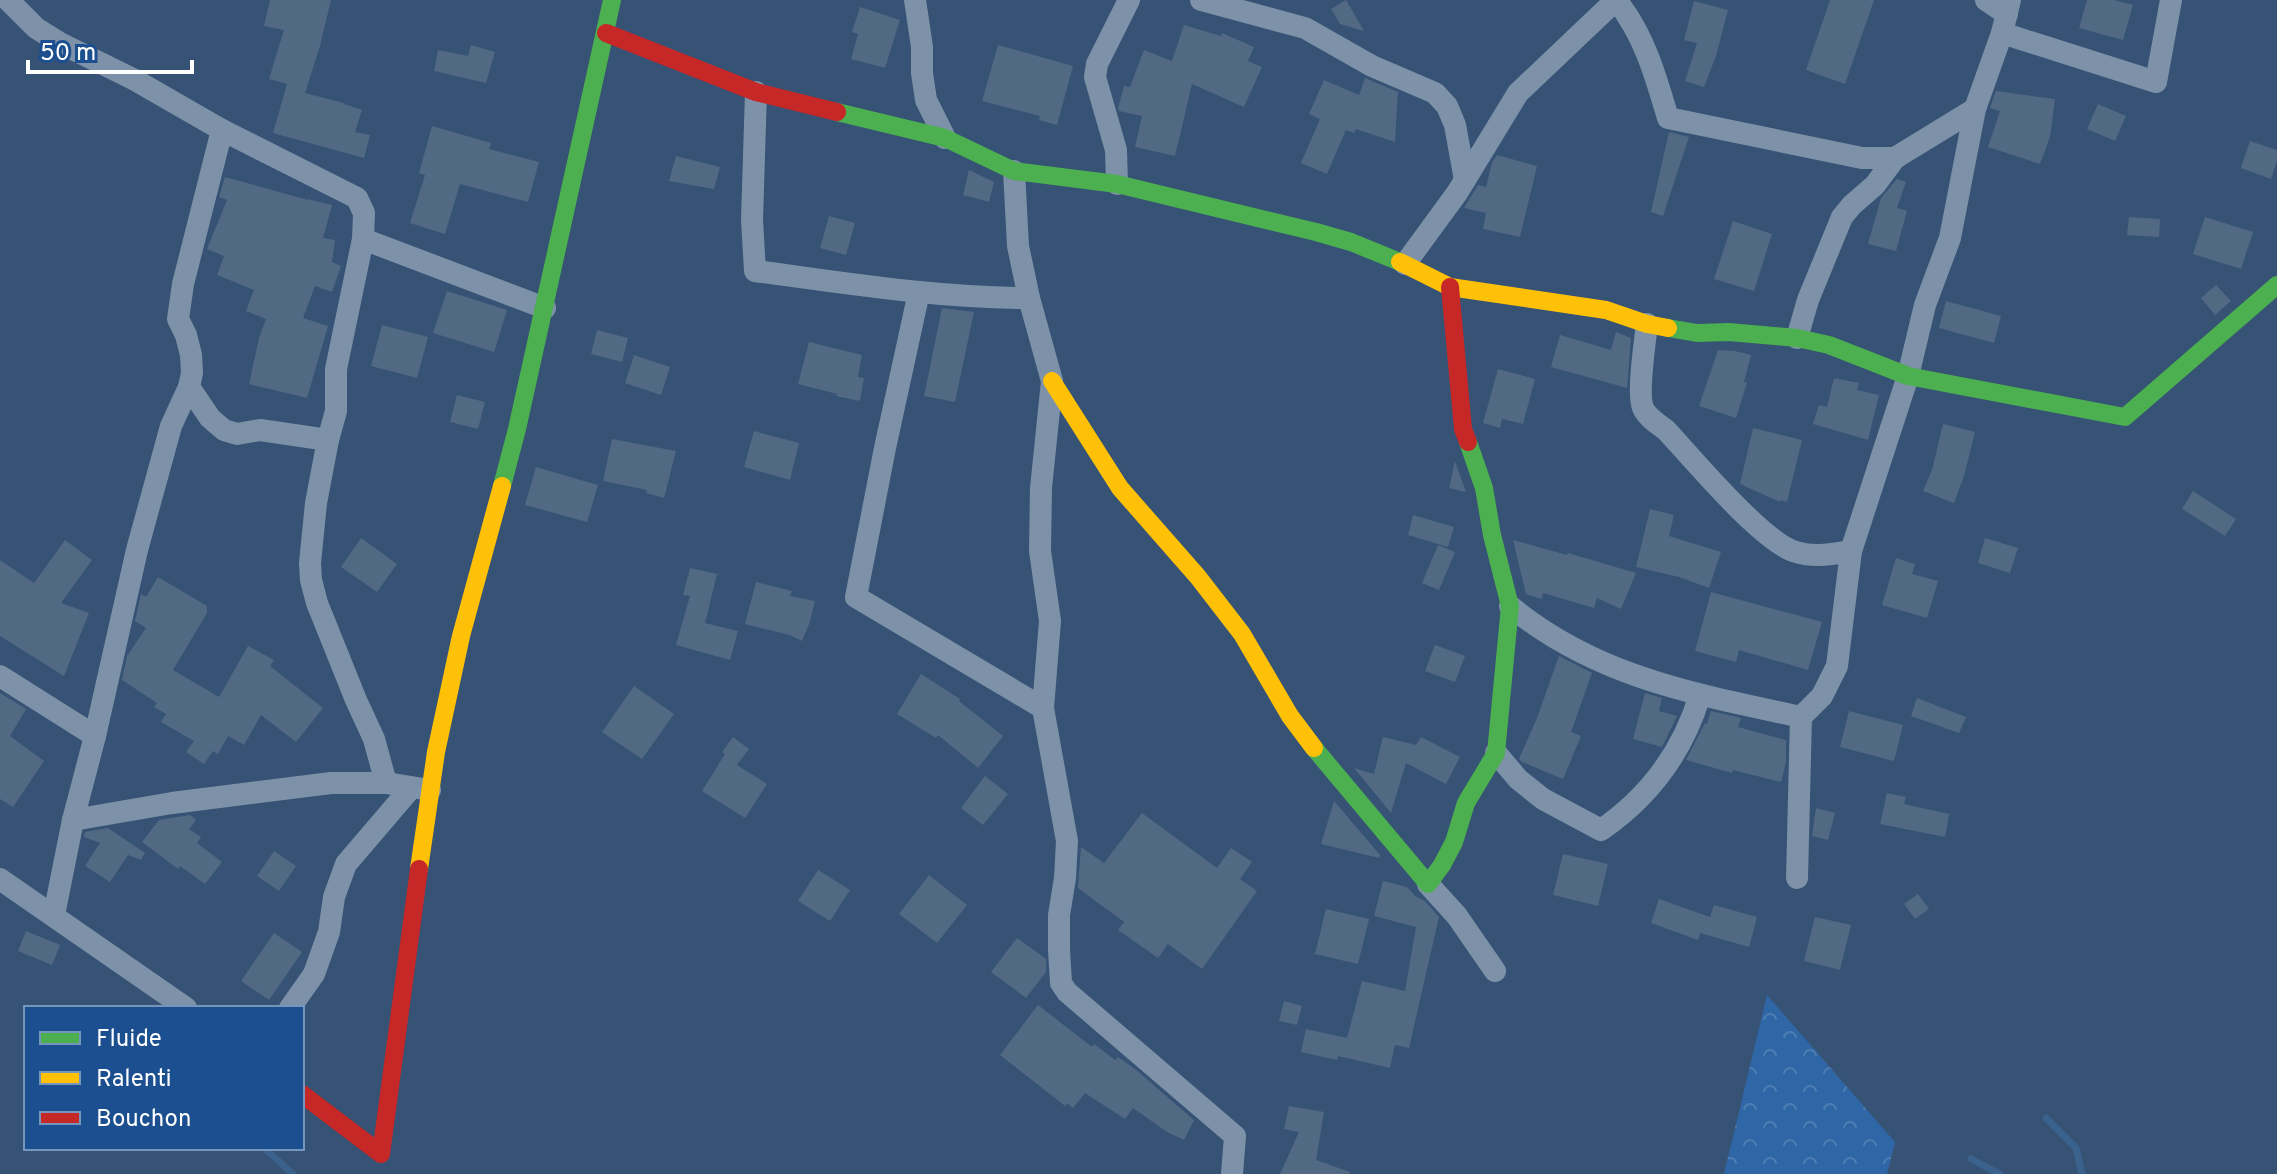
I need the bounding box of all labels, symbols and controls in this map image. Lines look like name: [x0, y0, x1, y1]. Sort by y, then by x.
scale bar: [28, 24, 192, 74]
text: 50 m: [40, 39, 96, 69]
legend: [24, 1006, 304, 1150]
text: Fluide: [96, 1025, 162, 1055]
text: Ralenti: [96, 1065, 172, 1095]
text: Bouchon: [96, 1105, 191, 1135]

